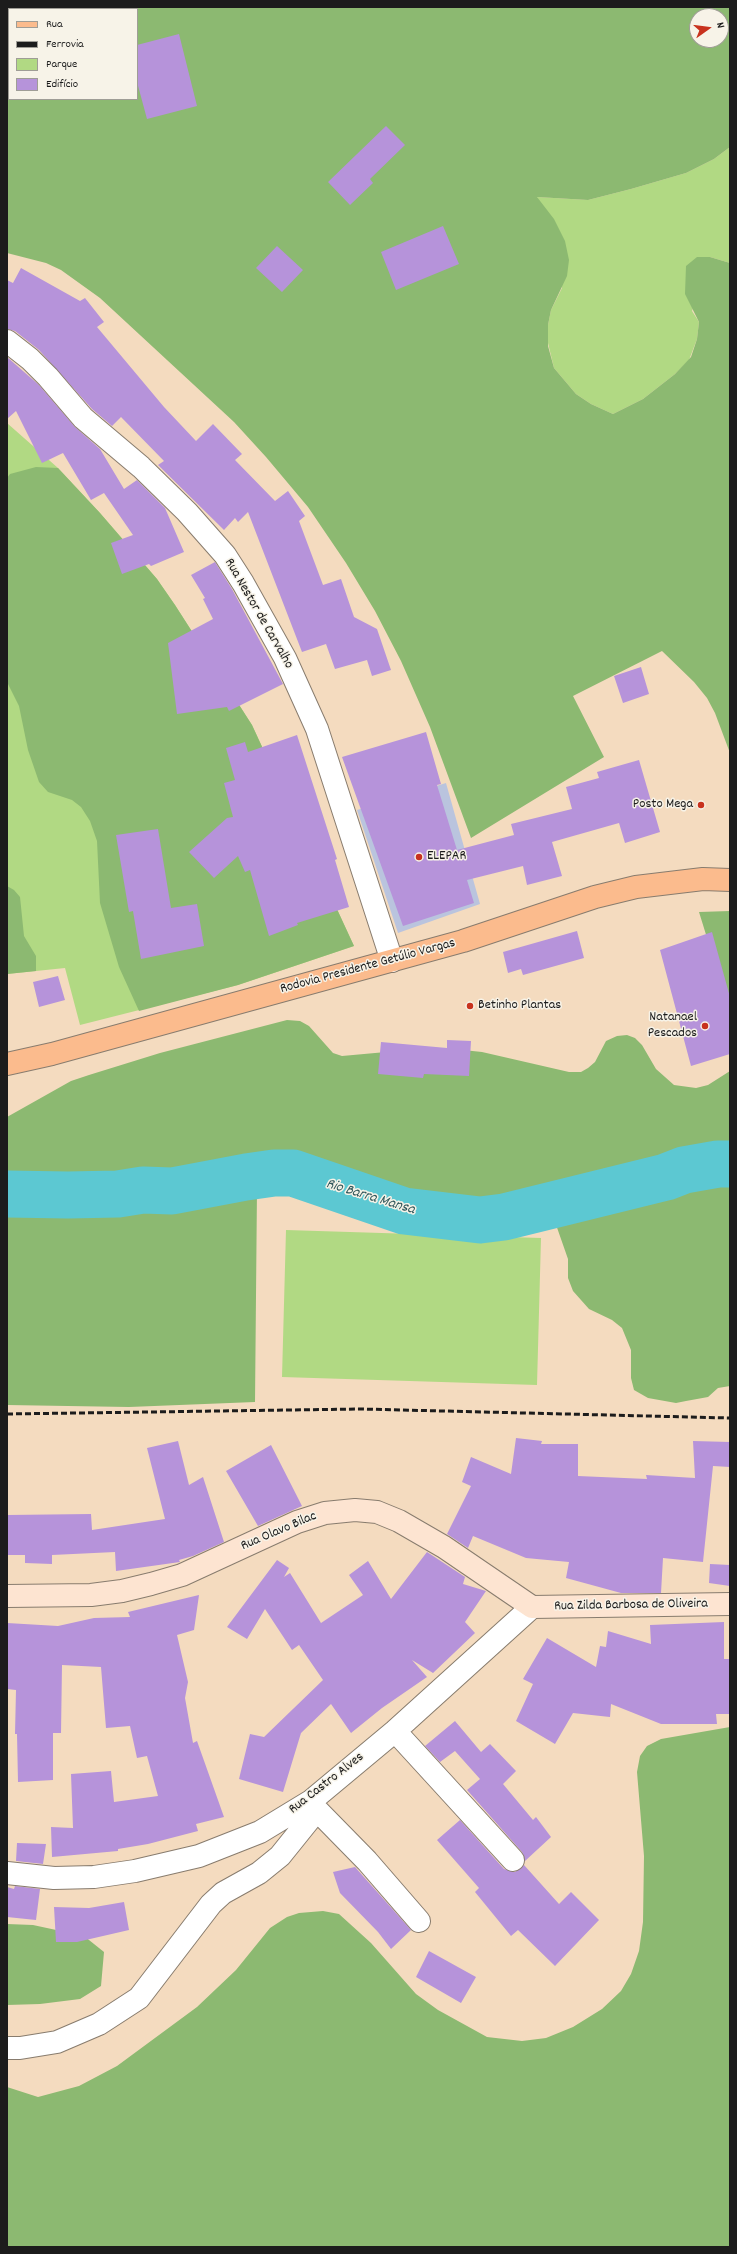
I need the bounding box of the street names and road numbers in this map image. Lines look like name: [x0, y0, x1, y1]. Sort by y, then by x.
street label: Rua Nestor de Carvalho: [220, 556, 296, 672]
street label: Rodovia Presidente Getúlio Vargas: [279, 935, 457, 999]
street label: Rua Olavo Bilac: [239, 1509, 319, 1555]
street label: Rua Zilda Barbosa de Oliveira: [554, 1596, 708, 1616]
street label: Rua Castro Alves: [286, 1749, 368, 1819]

